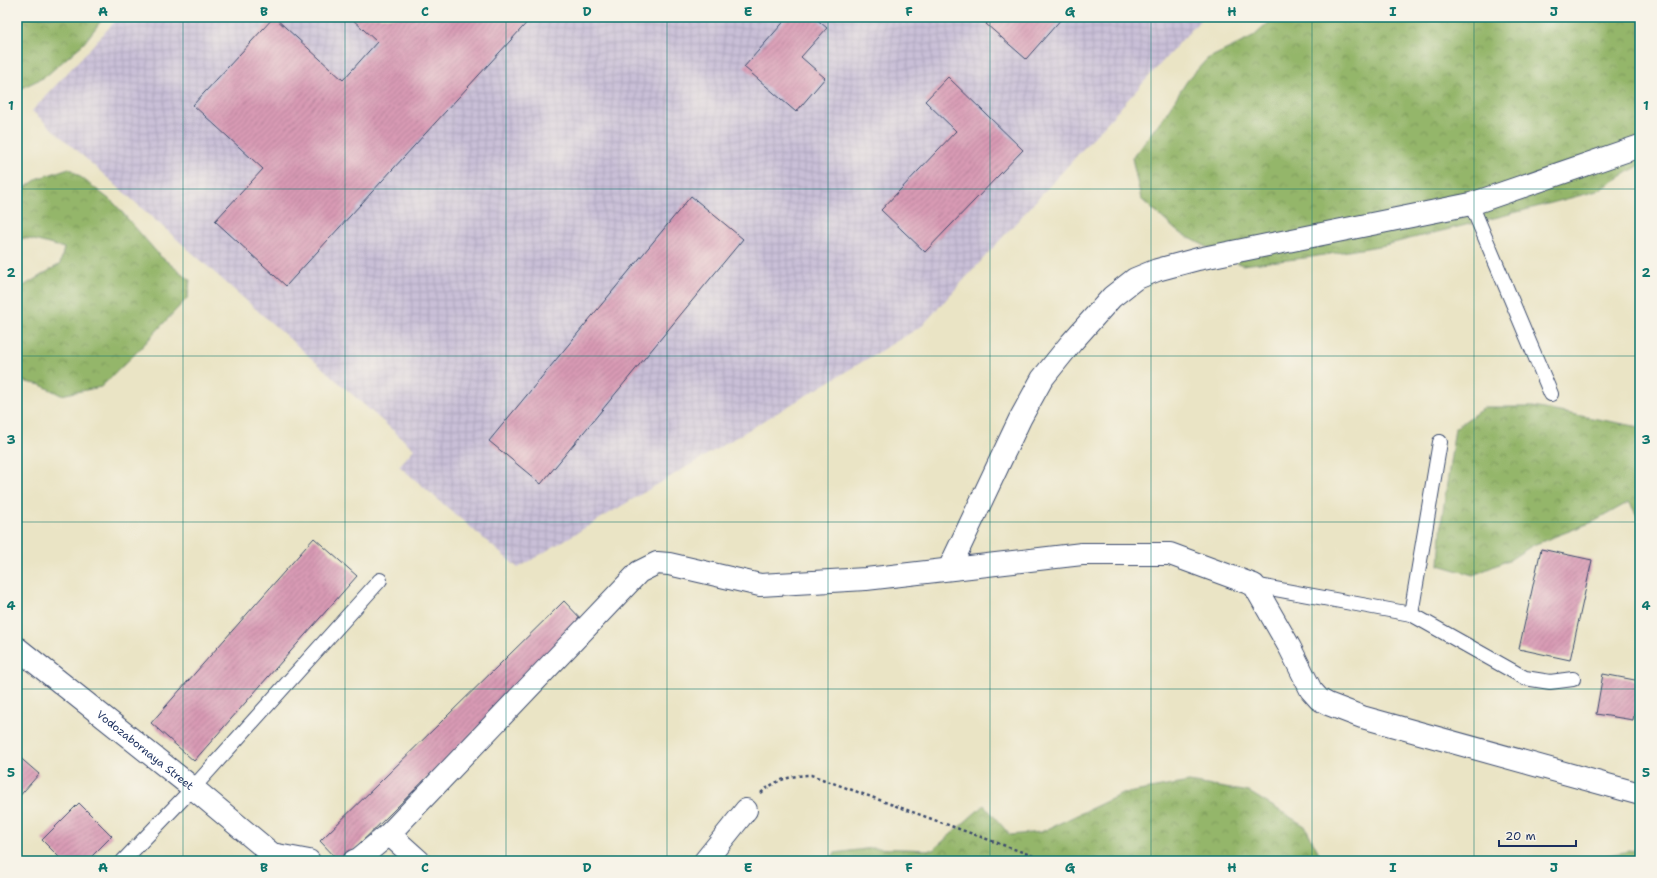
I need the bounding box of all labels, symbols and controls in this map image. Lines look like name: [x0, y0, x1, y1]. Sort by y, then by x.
text: A: [98, 3, 108, 20]
text: B: [260, 3, 268, 20]
text: C: [421, 3, 429, 20]
text: D: [582, 3, 592, 20]
text: E: [744, 3, 753, 20]
text: F: [905, 3, 913, 20]
text: G: [1065, 3, 1076, 20]
text: H: [1227, 3, 1237, 20]
text: I: [1389, 3, 1397, 20]
text: J: [1550, 3, 1558, 20]
text: 1: [8, 97, 14, 114]
text: 1: [1643, 97, 1649, 114]
text: 2: [6, 264, 16, 281]
text: 2: [1641, 264, 1651, 281]
text: 3: [6, 431, 16, 448]
text: 3: [1641, 431, 1651, 448]
text: 4: [6, 597, 16, 614]
text: 4: [1641, 597, 1651, 614]
street label: Vodozabornaya Street: [93, 707, 197, 794]
text: 5: [7, 764, 15, 781]
text: 5: [1642, 764, 1650, 781]
scale bar: [1499, 822, 1576, 848]
text: 20 m: [1505, 828, 1536, 844]
text: A: [98, 859, 108, 876]
text: B: [260, 859, 268, 876]
text: C: [421, 859, 429, 876]
text: D: [582, 859, 592, 876]
text: E: [744, 859, 753, 876]
text: F: [905, 859, 913, 876]
text: G: [1065, 859, 1076, 876]
text: H: [1227, 859, 1237, 876]
text: I: [1389, 859, 1397, 876]
text: J: [1550, 859, 1558, 876]

